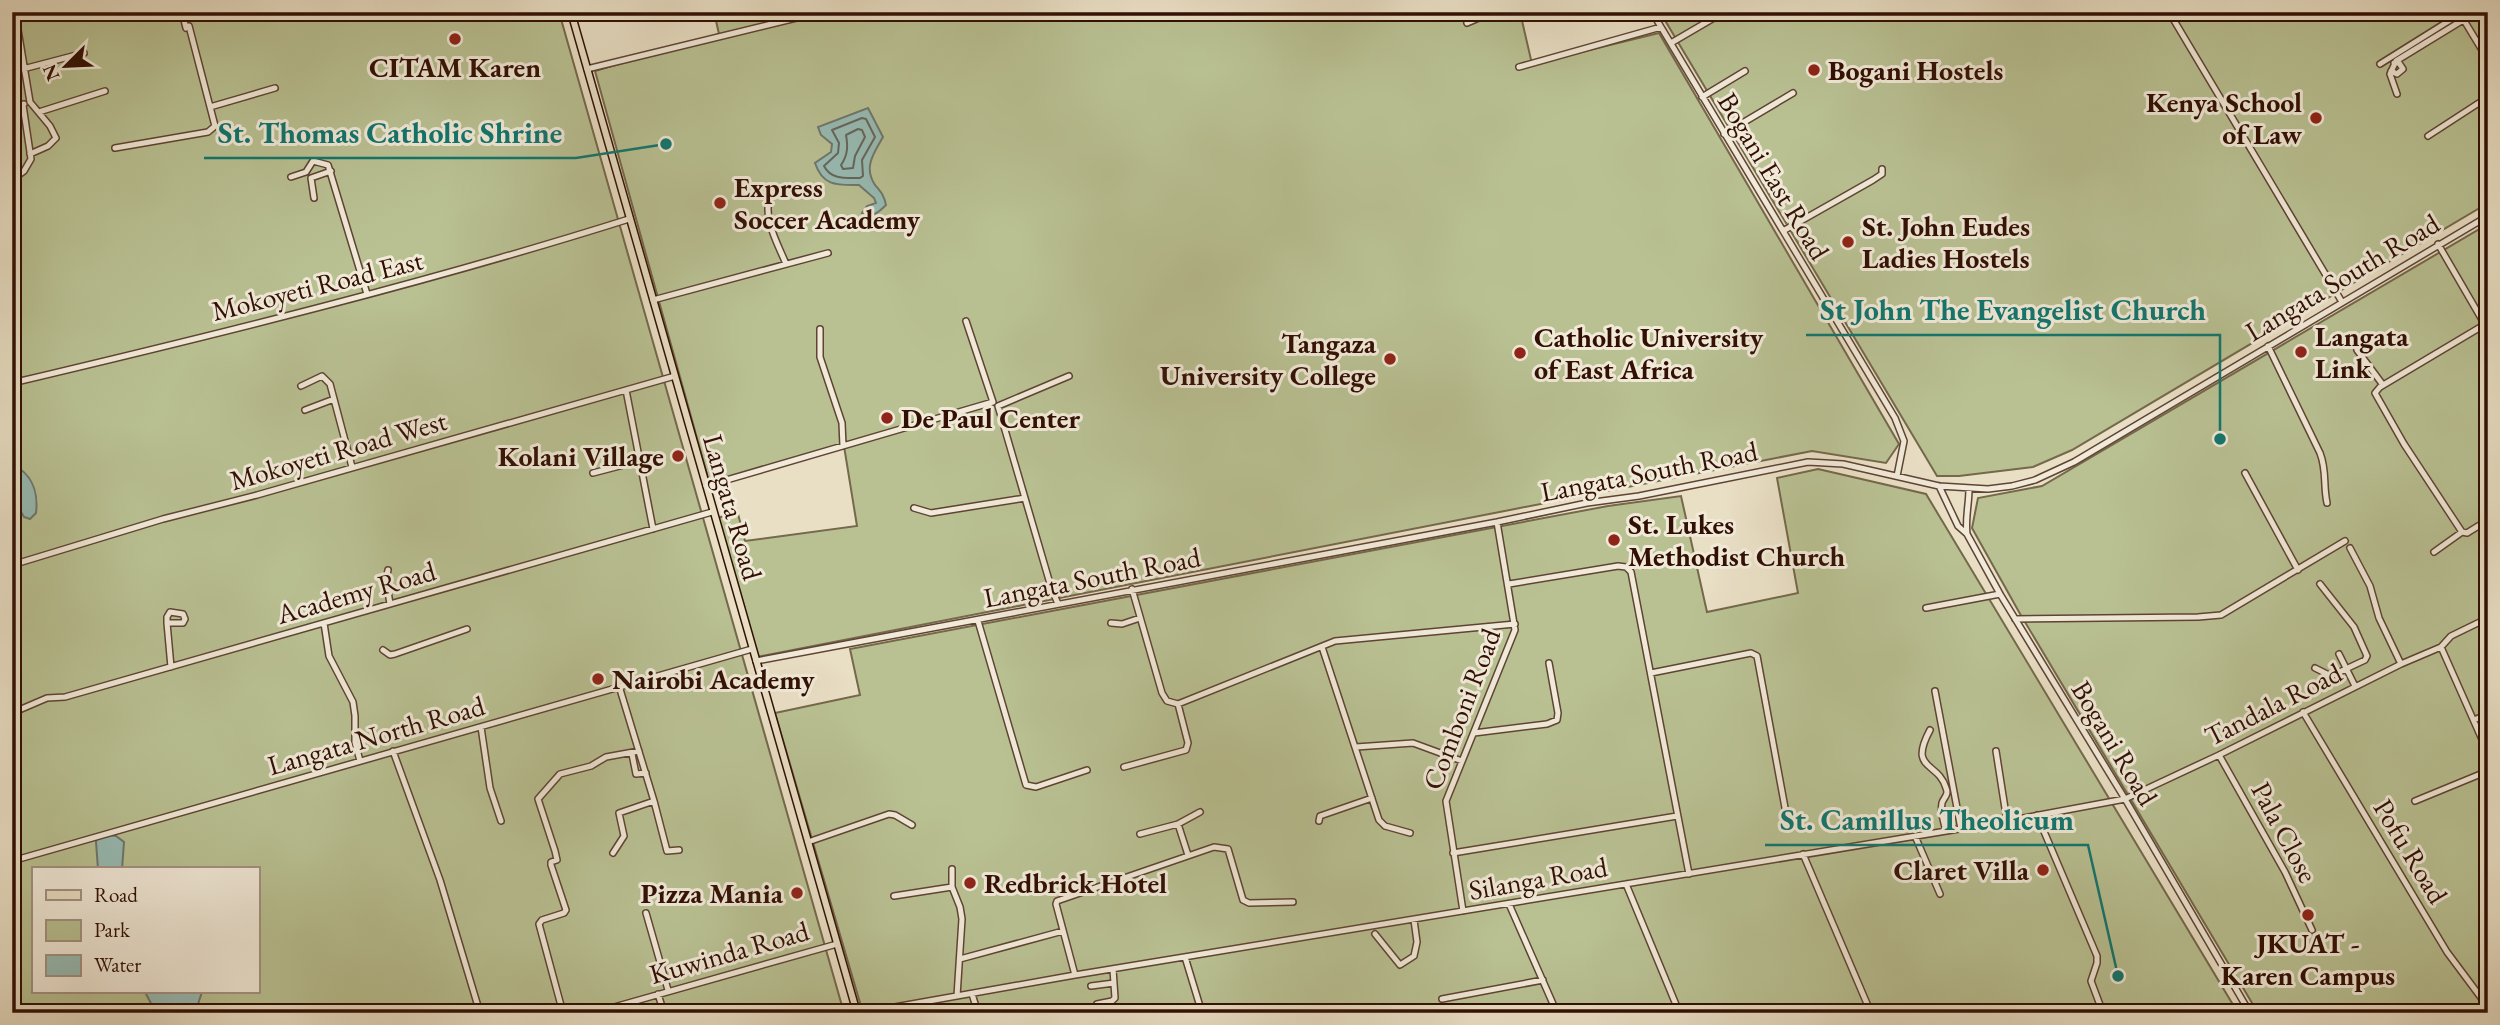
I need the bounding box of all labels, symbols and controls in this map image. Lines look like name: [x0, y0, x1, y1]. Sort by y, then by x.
marker: CITAM Karen: [447, 31, 463, 47]
north arrow: [32, 32, 102, 102]
place label: CITAM Karen: [369, 49, 541, 85]
place label: Bogani Hostels: [1828, 52, 2003, 88]
text: N: [36, 60, 65, 85]
marker: Bogani Hostels: [1806, 62, 1822, 78]
place label: Kenya School of Law: [2146, 84, 2302, 152]
street label: Bogani East Road: [1710, 86, 1839, 267]
callout: St. Thomas Catholic Shrine: [204, 107, 576, 158]
marker: Kenya School of Law: [2308, 110, 2324, 126]
text: St. Thomas Catholic Shrine: [218, 113, 562, 152]
place label: Express Soccer Academy: [734, 169, 921, 237]
marker: Express Soccer Academy: [712, 195, 728, 211]
street label: Langata South Road: [2238, 204, 2446, 349]
place label: St. John Eudes Ladies Hostels: [1862, 208, 2030, 276]
marker: St. John Eudes Ladies Hostels: [1840, 234, 1856, 250]
street label: Mokoyeti Road East: [208, 241, 427, 329]
callout: St John The Evangelist Church: [1806, 284, 2220, 335]
text: St John The Evangelist Church: [1820, 290, 2206, 329]
place label: Langata Link: [2315, 318, 2409, 386]
place label: Catholic University of East Africa: [1534, 319, 1764, 387]
place label: Tangaza University College: [1160, 325, 1377, 393]
marker: Langata Link: [2293, 344, 2309, 360]
marker: Catholic University of East Africa: [1512, 345, 1528, 361]
marker: Tangaza University College: [1382, 351, 1398, 367]
place label: De Paul Center: [901, 400, 1080, 436]
street label: Mokoyeti Road West: [225, 402, 451, 498]
marker: De Paul Center: [879, 410, 895, 426]
street label: Langata Road: [695, 430, 771, 585]
street label: Langata South Road: [1537, 432, 1761, 510]
place label: Kolani Village: [498, 438, 664, 474]
marker: Kolani Village: [670, 448, 686, 464]
place label: St. Lukes Methodist Church: [1628, 506, 1845, 574]
marker: St. Lukes Methodist Church: [1606, 532, 1622, 548]
street label: Langata South Road: [980, 538, 1204, 616]
street label: Academy Road: [271, 552, 440, 632]
street label: Comboni Road: [1414, 623, 1509, 795]
street label: Tandala Road: [2198, 654, 2348, 754]
place label: Nairobi Academy: [612, 661, 815, 697]
marker: Nairobi Academy: [590, 671, 606, 687]
street label: Bogani Road: [2064, 674, 2167, 813]
street label: Langata North Road: [263, 687, 489, 783]
street label: Pala Close: [2243, 775, 2327, 889]
street label: Pofu Road: [2366, 792, 2457, 911]
callout: St. Camillus Theolicum: [1765, 794, 2088, 845]
text: St. Camillus Theolicum: [1780, 800, 2074, 839]
street label: Silanga Road: [1466, 848, 1611, 908]
place label: Claret Villa: [1893, 852, 2030, 888]
marker: Claret Villa: [2035, 862, 2051, 878]
place label: Redbrick Hotel: [984, 865, 1167, 901]
legend: [32, 867, 259, 993]
place label: Pizza Mania: [641, 875, 784, 911]
marker: Redbrick Hotel: [962, 875, 978, 891]
text: Road: [94, 881, 138, 908]
marker: Pizza Mania: [789, 885, 805, 901]
marker: JKUAT - Karen Campus: [2300, 907, 2316, 923]
street label: Kuwinda Road: [645, 912, 814, 992]
text: Park: [94, 916, 131, 943]
place label: JKUAT - Karen Campus: [2221, 925, 2395, 993]
text: Water: [94, 951, 141, 978]

